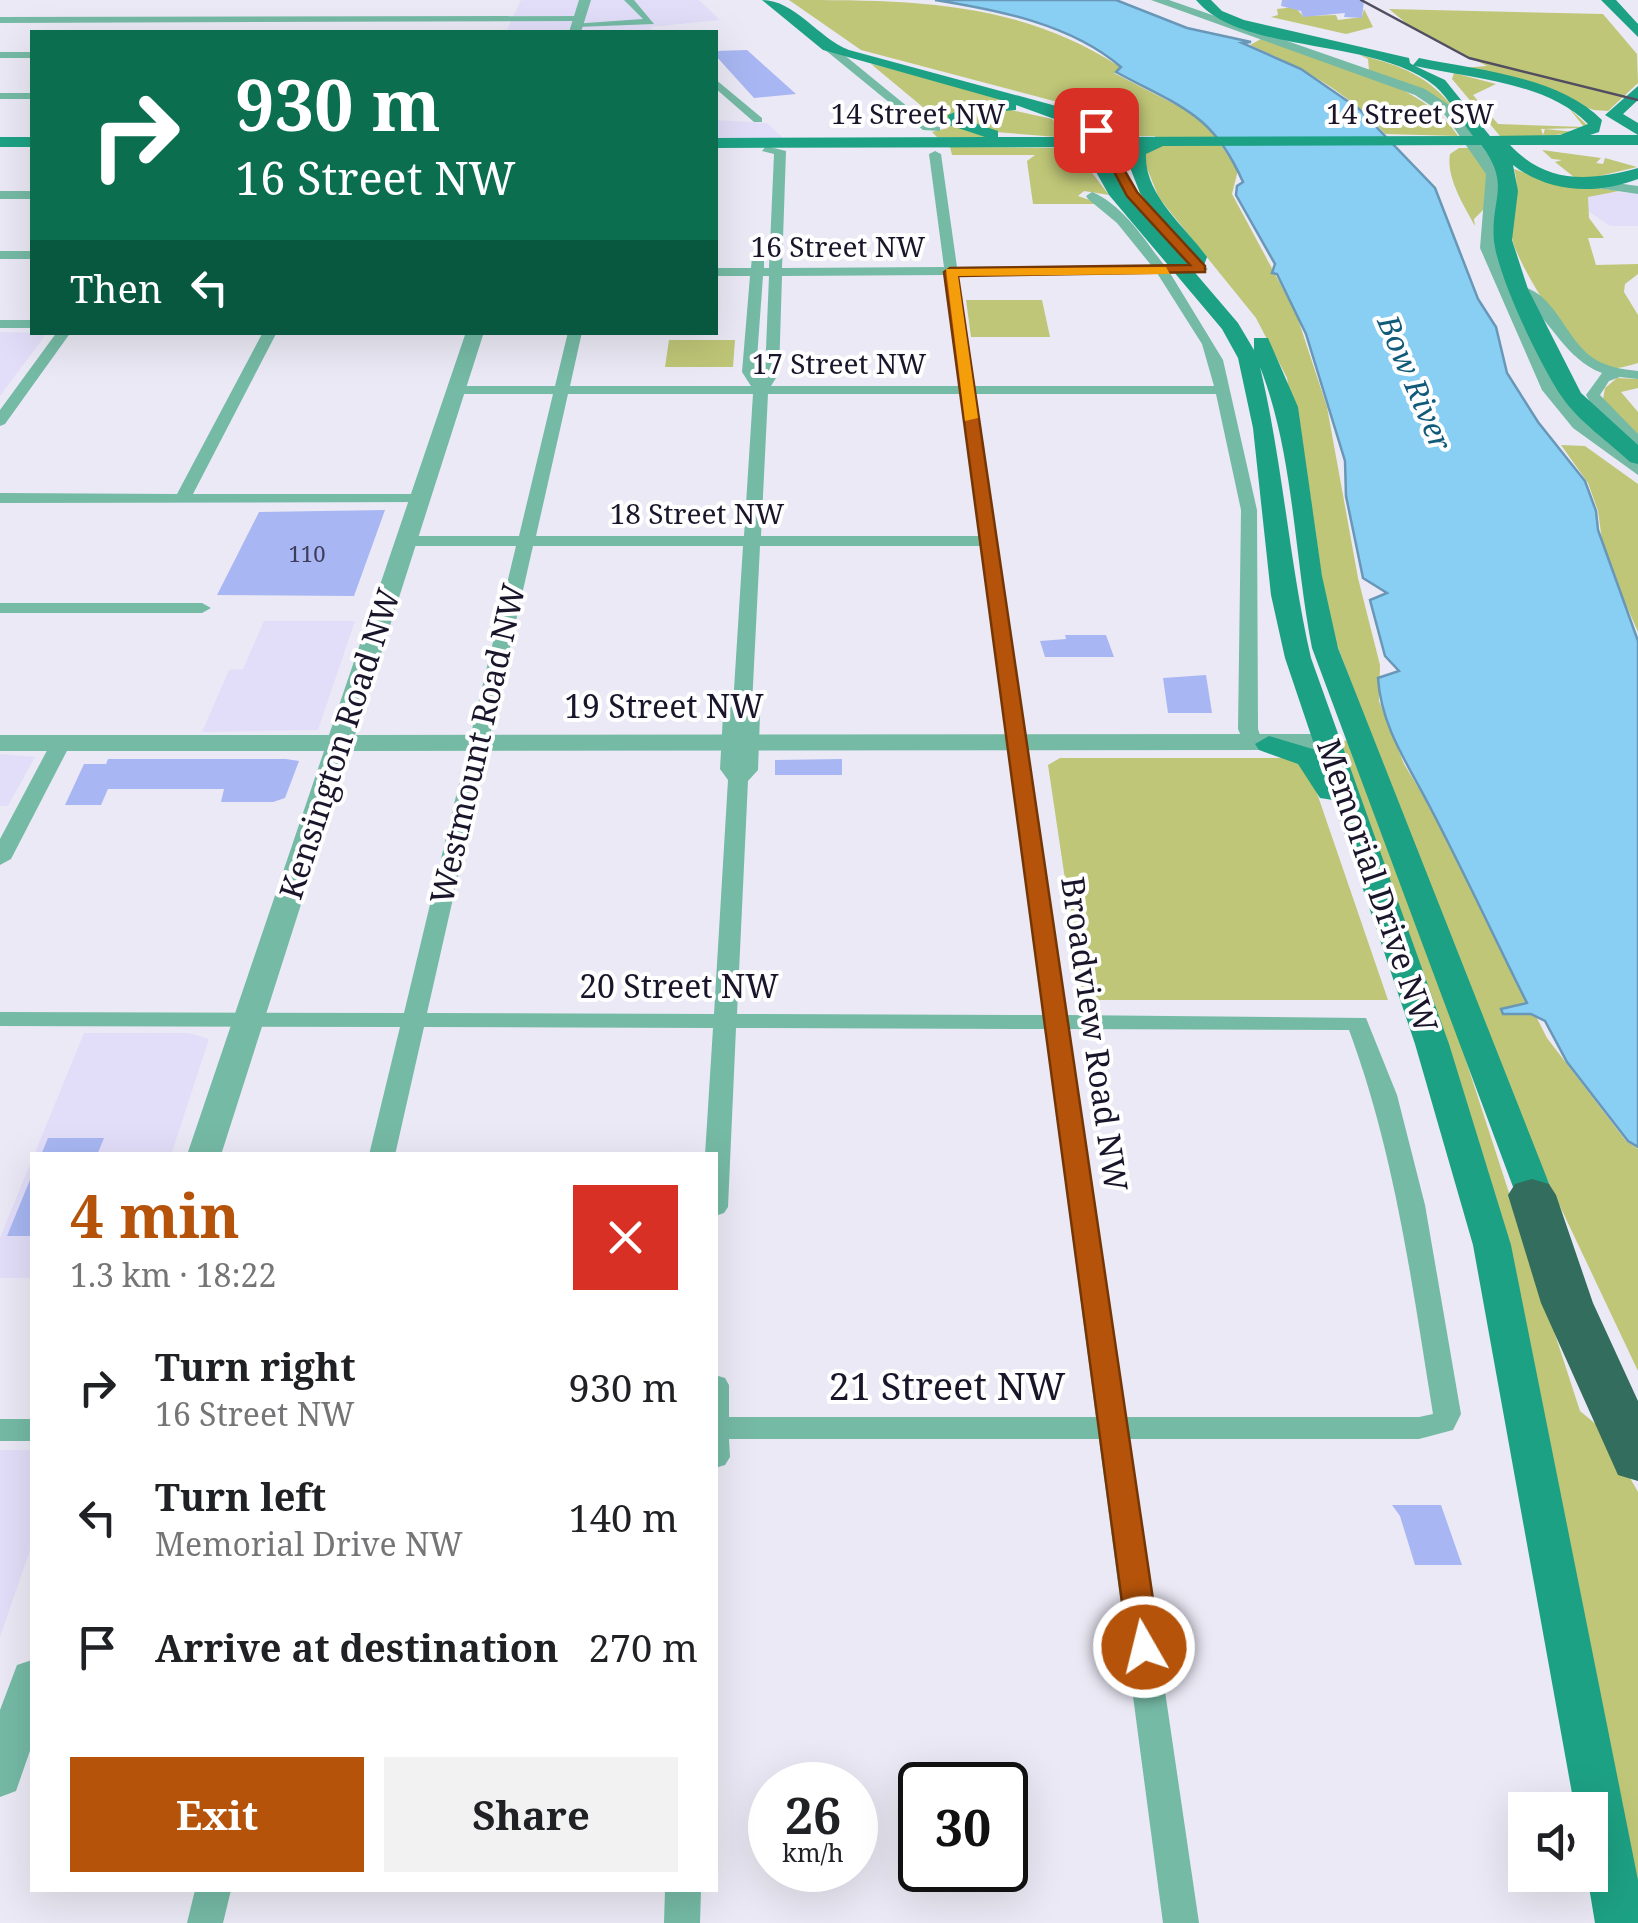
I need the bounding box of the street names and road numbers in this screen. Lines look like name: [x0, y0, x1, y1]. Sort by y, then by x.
street label: 14 Street NW: [831, 94, 1006, 132]
street label: 14 Street SW: [1326, 94, 1495, 132]
street label: 16 Street NW: [751, 227, 926, 265]
street label: 17 Street NW: [752, 344, 927, 382]
street label: 18 Street NW: [610, 494, 785, 532]
street label: Westmount Road NW: [419, 579, 534, 908]
street label: Kensington Road NW: [268, 582, 409, 904]
street label: 19 Street NW: [564, 684, 764, 727]
street label: Memorial Drive NW: [1308, 733, 1449, 1039]
street label: Broadview Road NW: [1052, 874, 1139, 1194]
street label: 20 Street NW: [579, 964, 779, 1007]
street label: 21 Street NW: [828, 1359, 1066, 1411]

